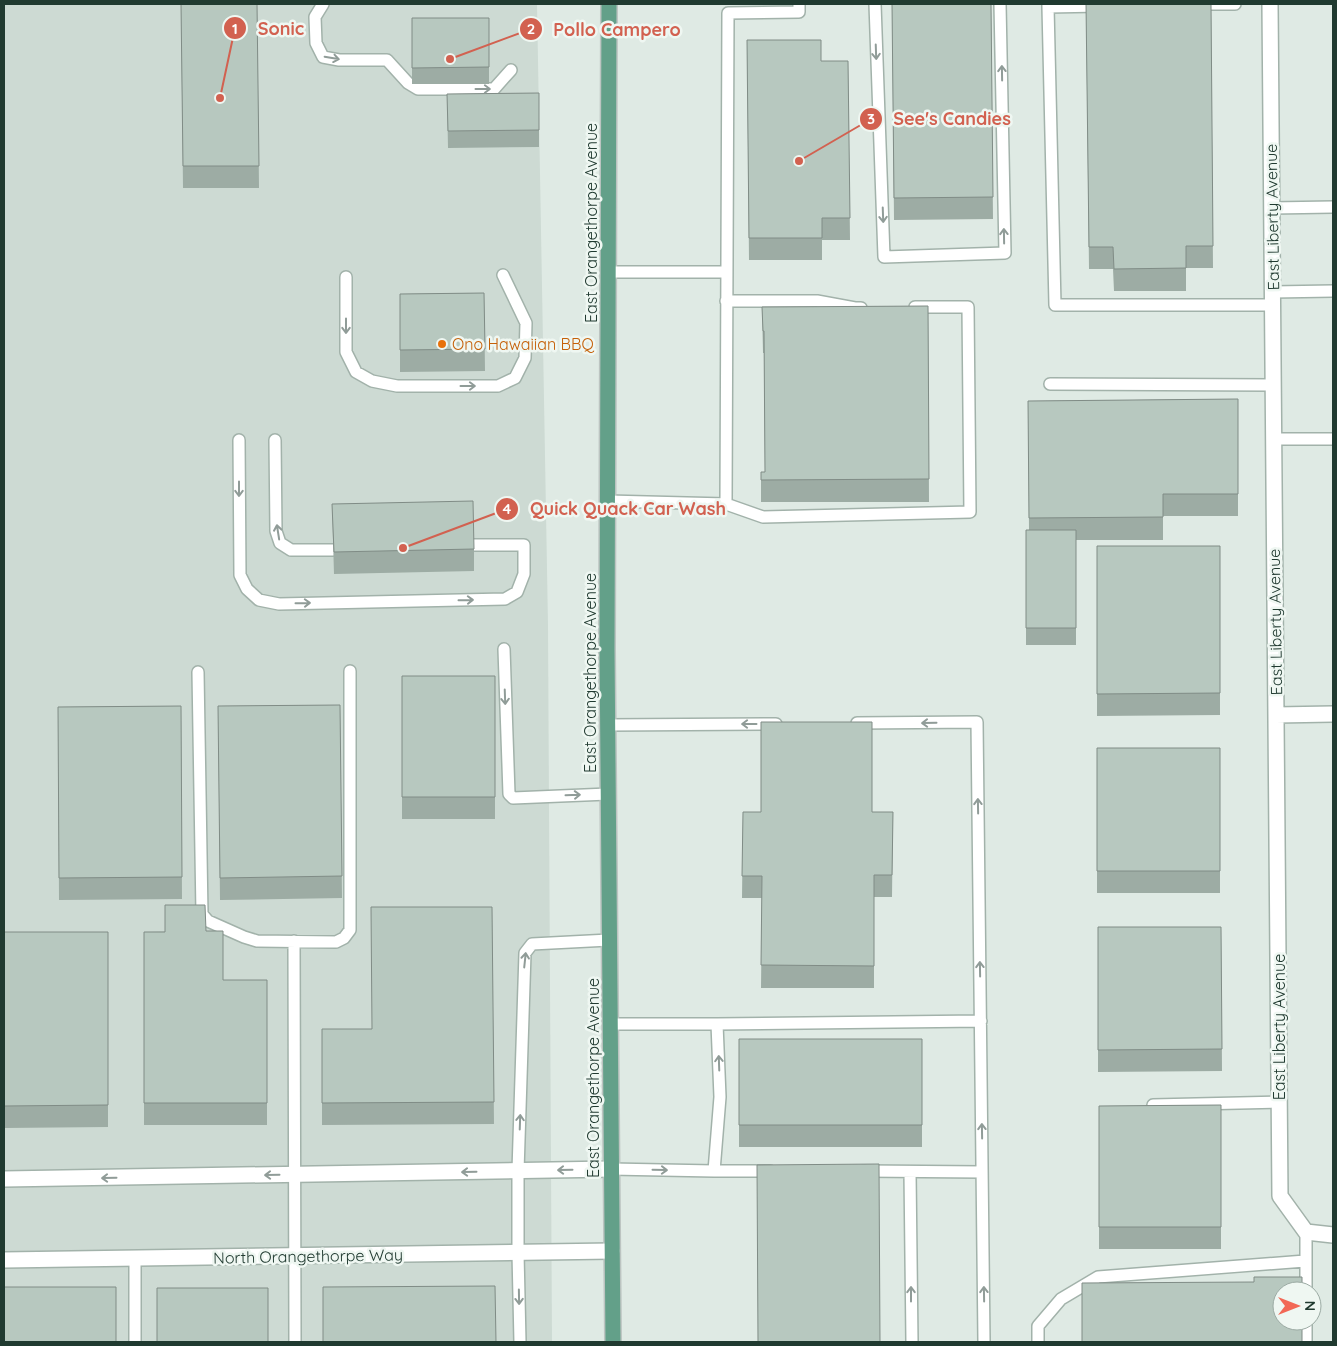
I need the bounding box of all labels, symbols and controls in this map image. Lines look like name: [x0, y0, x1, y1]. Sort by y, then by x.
callout: Sonic: [223, 12, 314, 45]
callout: Pollo Campero: [518, 13, 691, 46]
text: Sonic: [258, 17, 304, 40]
text: Pollo Campero: [553, 18, 681, 41]
text: 1: [232, 19, 238, 38]
text: 2: [527, 19, 535, 38]
one-way arrow: [872, 44, 881, 60]
one-way arrow: [324, 54, 340, 64]
one-way arrow: [997, 65, 1007, 82]
one-way arrow: [474, 84, 491, 94]
callout: See's Candies: [858, 102, 1021, 135]
text: See's Candies: [893, 107, 1011, 130]
text: 3: [867, 109, 875, 128]
street label: East Orangethorpe Avenue: [581, 123, 601, 323]
street label: East Liberty Avenue: [1261, 144, 1283, 290]
one-way arrow: [878, 207, 887, 223]
one-way arrow: [1000, 228, 1009, 244]
one-way arrow: [341, 318, 351, 334]
place label: Ono Hawaiian BBQ: [452, 334, 594, 354]
marker: Ono Hawaiian BBQ: [436, 338, 448, 350]
one-way arrow: [460, 381, 476, 391]
one-way arrow: [234, 480, 244, 497]
callout: Quick Quack Car Wash: [495, 492, 736, 525]
text: Quick Quack Car Wash: [530, 497, 726, 520]
text: 4: [503, 499, 512, 518]
one-way arrow: [272, 524, 282, 540]
street label: East Liberty Avenue: [1264, 549, 1286, 695]
street label: East Orangethorpe Avenue: [580, 573, 600, 773]
one-way arrow: [457, 595, 473, 605]
one-way arrow: [294, 598, 311, 608]
one-way arrow: [501, 689, 510, 705]
one-way arrow: [921, 718, 937, 728]
one-way arrow: [741, 719, 757, 729]
one-way arrow: [565, 791, 581, 800]
one-way arrow: [973, 798, 983, 814]
one-way arrow: [520, 952, 530, 968]
street label: East Liberty Avenue: [1269, 954, 1289, 1100]
one-way arrow: [975, 961, 985, 977]
street label: East Orangethorpe Avenue: [583, 978, 603, 1178]
one-way arrow: [714, 1055, 723, 1071]
one-way arrow: [515, 1114, 524, 1130]
one-way arrow: [977, 1123, 987, 1140]
one-way arrow: [557, 1165, 573, 1175]
one-way arrow: [652, 1165, 668, 1175]
one-way arrow: [462, 1167, 478, 1177]
one-way arrow: [264, 1170, 280, 1180]
one-way arrow: [102, 1173, 118, 1182]
street label: North Orangethorpe Way: [213, 1244, 403, 1268]
north arrow: [1272, 1281, 1322, 1331]
one-way arrow: [907, 1286, 916, 1302]
one-way arrow: [979, 1286, 988, 1302]
one-way arrow: [514, 1289, 524, 1305]
text: N: [1301, 1301, 1319, 1311]

